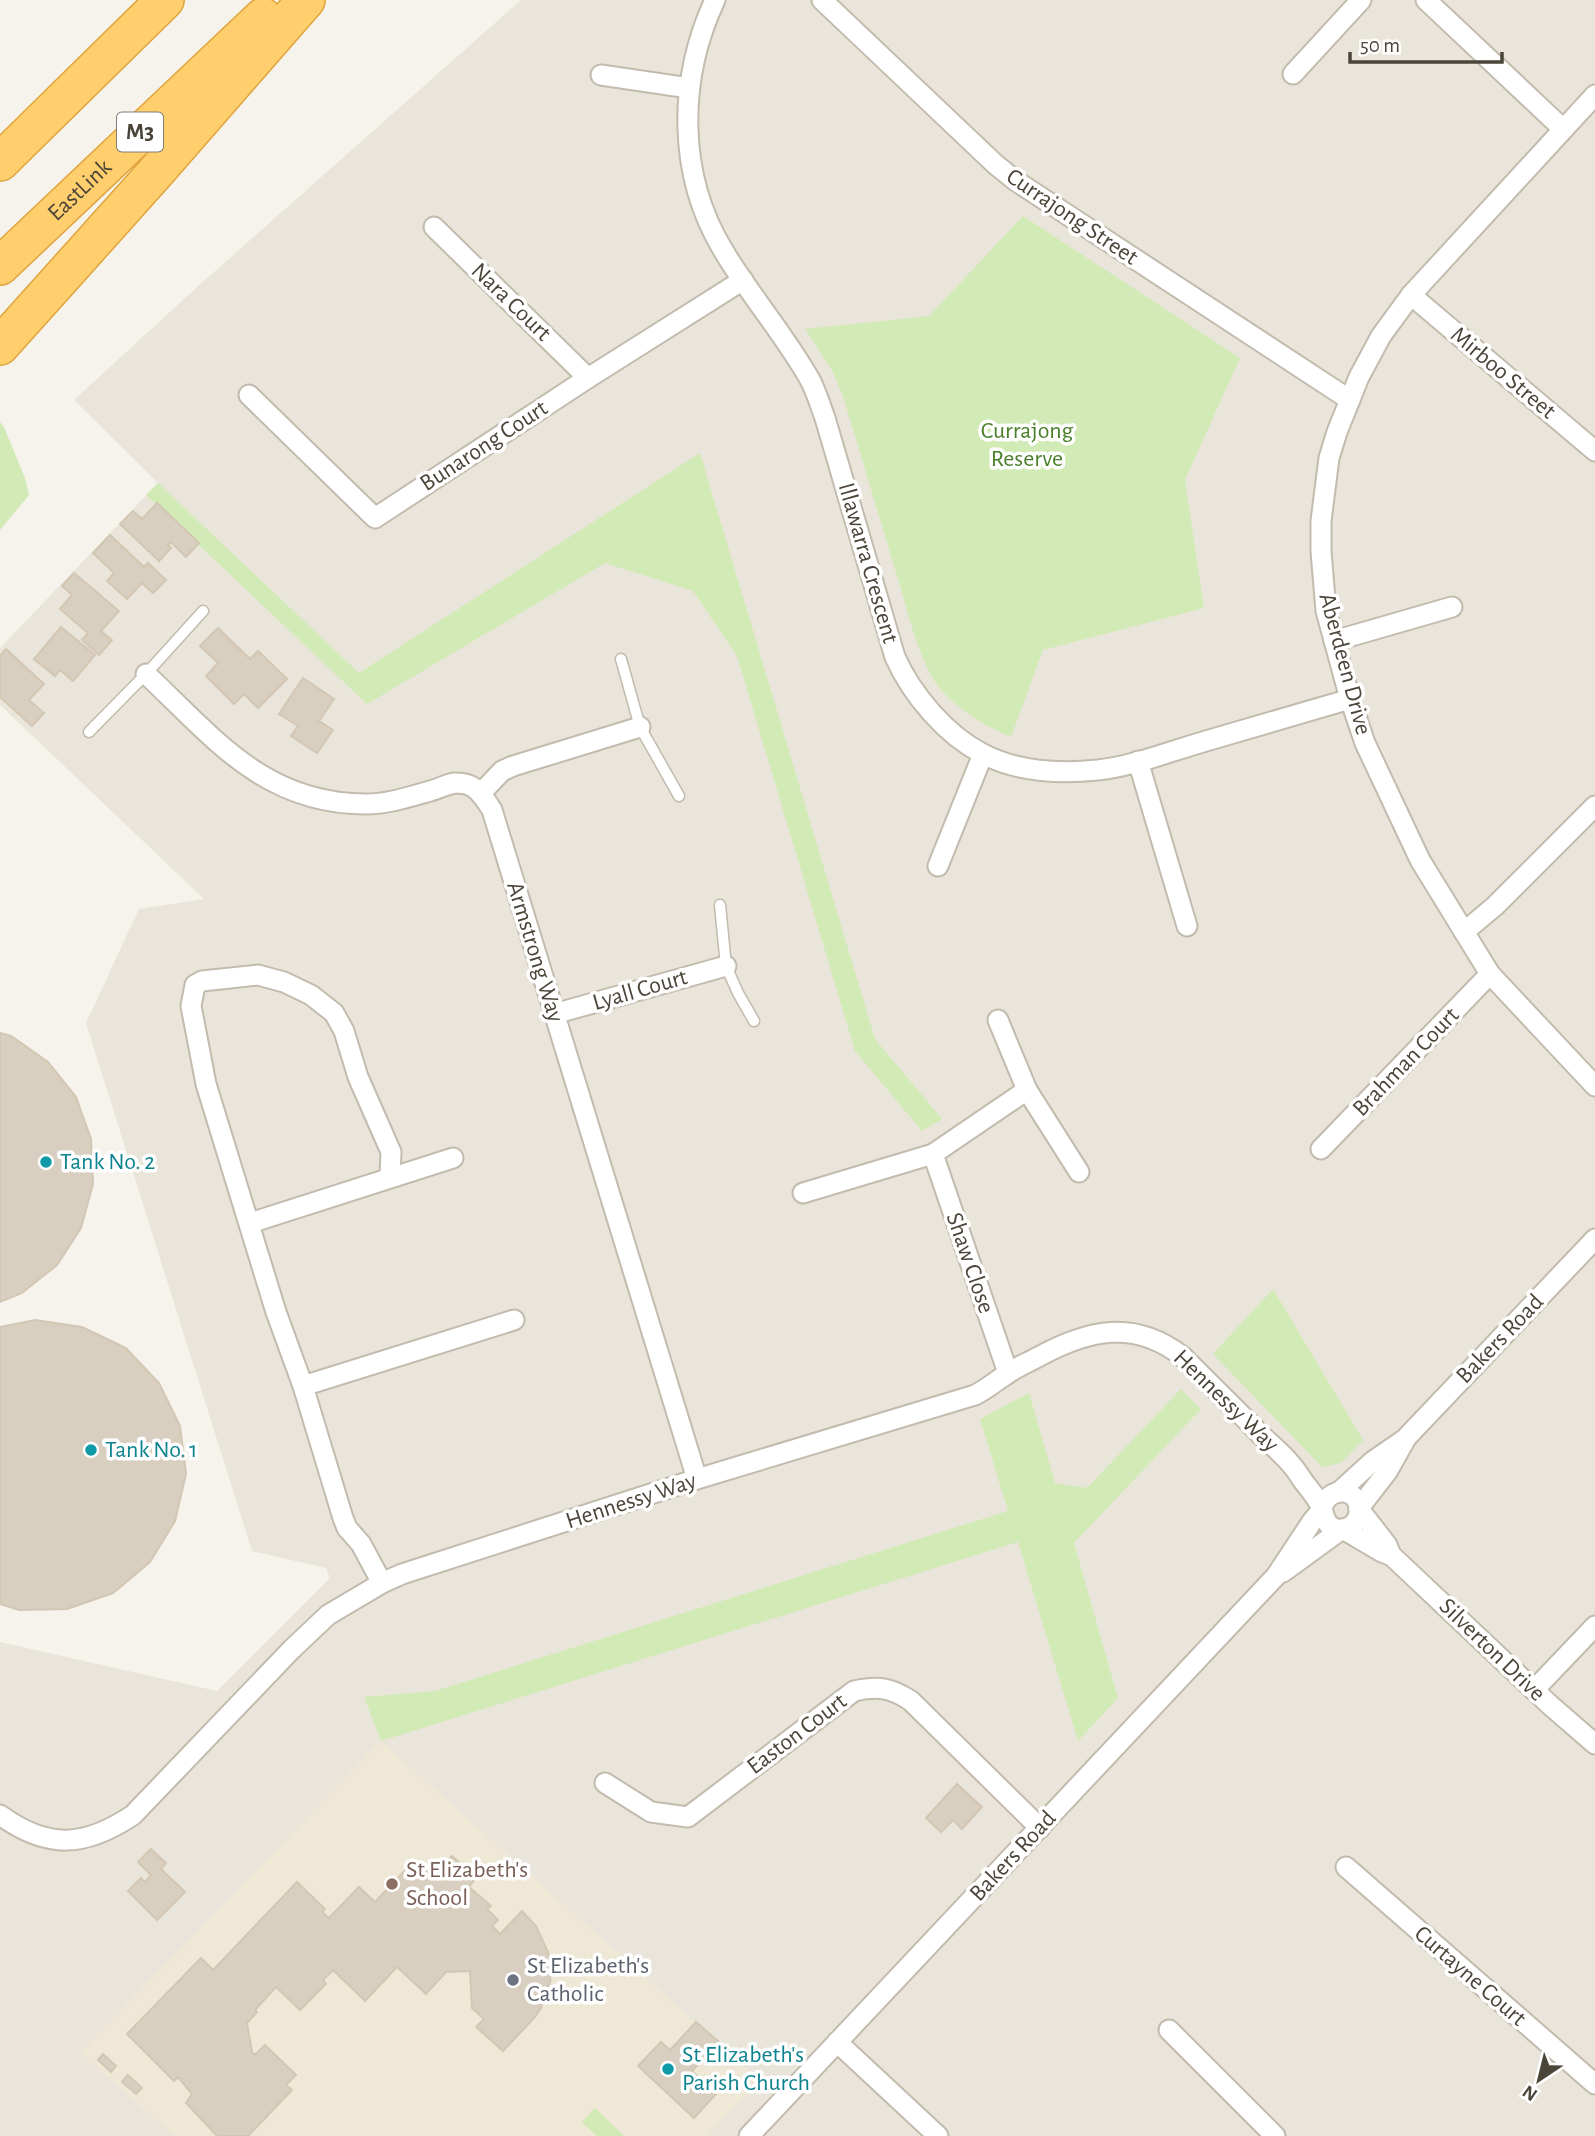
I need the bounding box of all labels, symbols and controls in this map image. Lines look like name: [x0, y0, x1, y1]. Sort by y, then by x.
scale bar: [1350, 21, 1502, 65]
text: 50 m: [1360, 35, 1400, 56]
road number: M3: [117, 113, 163, 152]
street label: EastLink: [44, 155, 116, 226]
street label: Currajong Street: [1002, 164, 1142, 270]
street label: Nara Court: [467, 258, 556, 346]
street label: Mirboo Street: [1446, 322, 1560, 424]
street label: Bunarong Court: [416, 396, 552, 496]
park label: Currajong Reserve: [981, 419, 1074, 471]
street label: Illawarra Crescent: [834, 480, 903, 646]
street label: Aberdeen Drive: [1315, 590, 1375, 738]
street label: Armstrong Way: [502, 879, 568, 1025]
street label: Lyall Court: [590, 965, 690, 1015]
street label: Brahman Court: [1348, 1003, 1464, 1121]
place label: Tank No. 2: [60, 1150, 155, 1174]
marker: Tank No. 2: [38, 1154, 54, 1170]
street label: Shaw Close: [942, 1210, 998, 1316]
street label: Bakers Road: [1452, 1290, 1548, 1388]
street label: Hennessy Way: [1169, 1345, 1283, 1457]
place label: Tank No. 1: [105, 1438, 198, 1462]
marker: Tank No. 1: [83, 1442, 99, 1458]
street label: Hennessy Way: [563, 1469, 699, 1533]
street label: Silverton Drive: [1434, 1594, 1550, 1706]
street label: Easton Court: [743, 1689, 851, 1779]
street label: Bakers Road: [965, 1806, 1061, 1906]
place label: St Elizabeth's School: [406, 1858, 528, 1910]
marker: St Elizabeth's School: [384, 1876, 400, 1892]
street label: Curtayne Court: [1410, 1921, 1531, 2031]
place label: St Elizabeth's Catholic: [527, 1954, 649, 2006]
marker: St Elizabeth's Catholic: [505, 1972, 521, 1988]
place label: St Elizabeth's Parish Church: [682, 2043, 810, 2095]
north arrow: [1504, 2045, 1574, 2115]
marker: St Elizabeth's Parish Church: [660, 2061, 676, 2077]
text: N: [1519, 2081, 1541, 2104]

